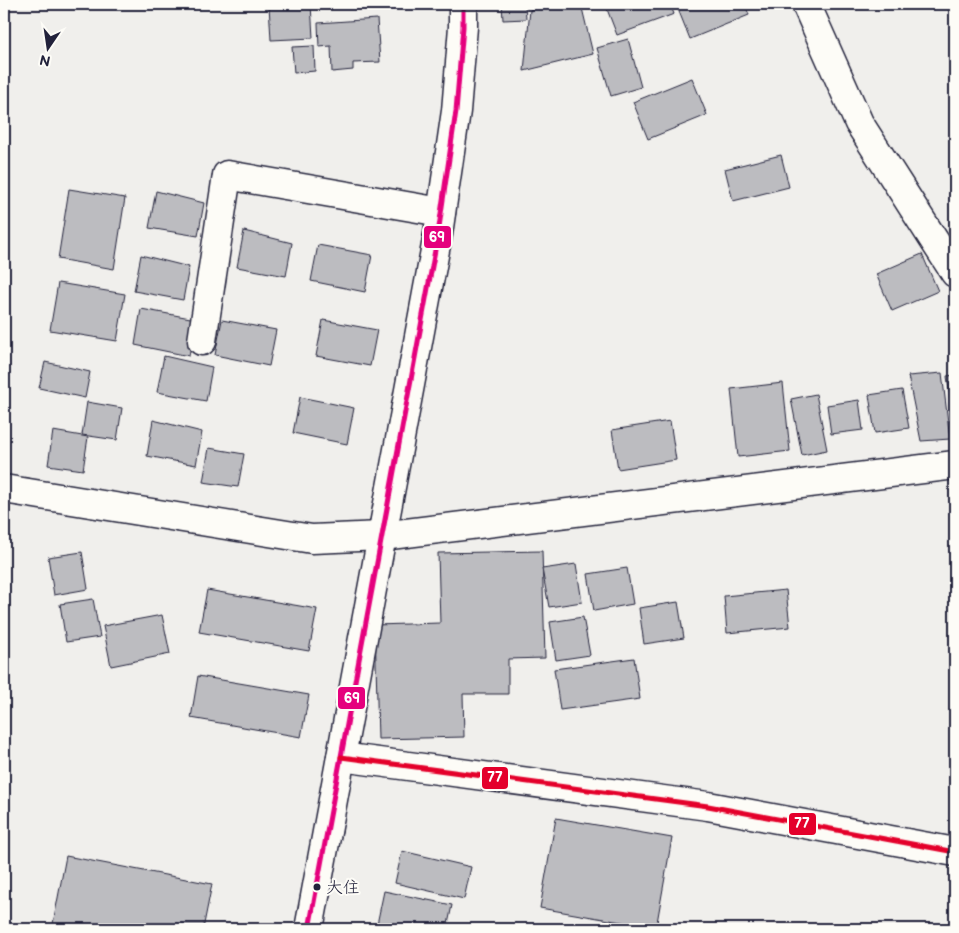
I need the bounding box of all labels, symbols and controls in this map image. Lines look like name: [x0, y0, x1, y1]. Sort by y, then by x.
north arrow: [22, 22, 72, 72]
text: N: [38, 51, 52, 70]
line badge: 69: [423, 225, 452, 249]
text: 69: [429, 229, 445, 246]
line badge: 69: [337, 686, 366, 710]
text: 69: [344, 690, 360, 707]
line badge: 77: [481, 766, 509, 790]
text: 77: [487, 769, 503, 786]
line badge: 77: [788, 812, 817, 836]
text: 77: [794, 815, 810, 832]
place label: 大住: [326, 878, 360, 898]
marker: 大住: [312, 882, 322, 892]

